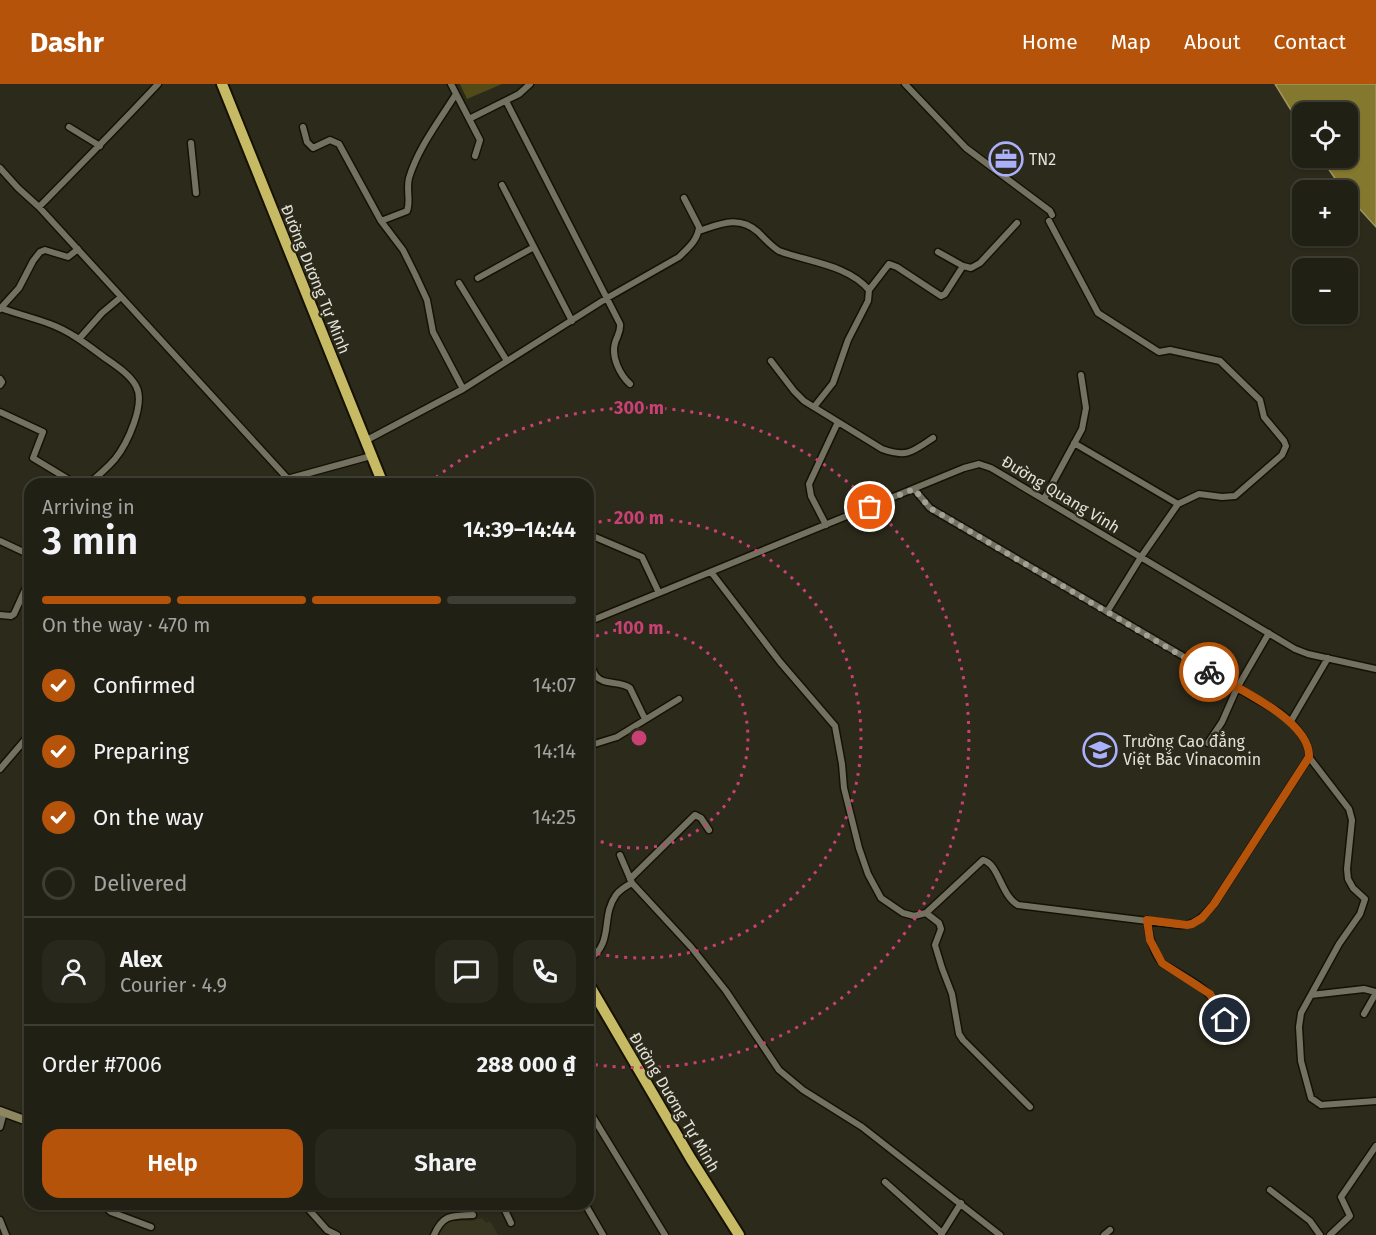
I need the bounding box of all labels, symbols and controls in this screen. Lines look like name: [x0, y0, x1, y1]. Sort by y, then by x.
text: Dashr: [30, 26, 104, 59]
text: Home: [1022, 29, 1078, 55]
text: Map: [1111, 29, 1151, 55]
text: About: [1184, 29, 1241, 55]
text: Contact: [1274, 29, 1346, 55]
map controls: [1292, 102, 1358, 324]
button: locate: [1292, 102, 1358, 168]
office icon: TN2: [988, 141, 1024, 177]
place label: TN2: [1029, 150, 1056, 169]
button: +: [1292, 180, 1358, 246]
street label: Đường Dương Tự Minh: [277, 202, 354, 357]
button: −: [1292, 258, 1358, 324]
text: 300 m: [613, 397, 664, 419]
street label: Đường Quang Vinh: [998, 452, 1123, 537]
pin: [844, 481, 895, 532]
icon: bag: [853, 490, 886, 523]
text: Arriving in: [42, 495, 135, 519]
text: 200 m: [614, 507, 664, 529]
text: 14:39–14:44: [463, 516, 576, 543]
text: 3 min: [42, 518, 138, 564]
text: On the way · 470 m: [42, 613, 210, 637]
text: 100 m: [615, 617, 663, 639]
courier: [1179, 642, 1239, 702]
icon: bike: [1193, 656, 1226, 689]
icon: check: [42, 669, 75, 702]
text: Confirmed: [93, 672, 196, 699]
text: 14:07: [532, 673, 576, 697]
centre of rings: [629, 728, 649, 748]
place label: Trường Cao đẳng Việt Bắc Vinacomin: [1123, 731, 1261, 769]
school or university icon: Trường Cao đẳng Việt Bắc Vinacomin: [1082, 732, 1118, 768]
icon: check: [42, 735, 75, 768]
text: Preparing: [93, 738, 189, 765]
text: 14:14: [533, 739, 576, 763]
icon: check: [42, 801, 75, 834]
text: On the way: [93, 804, 204, 831]
text: 14:25: [532, 805, 576, 829]
text: Delivered: [93, 870, 188, 897]
button: person: [42, 940, 105, 1003]
button: chat: [435, 940, 498, 1003]
button: phone: [513, 940, 576, 1003]
text: Alex: [120, 946, 163, 973]
text: Courier · 4.9: [120, 973, 227, 997]
pin: [1199, 994, 1250, 1045]
icon: home: [1208, 1003, 1241, 1036]
street label: Đường Dương Tự Minh: [625, 1029, 724, 1176]
text: Order #7006: [42, 1051, 162, 1078]
text: 288 000 ₫: [477, 1051, 576, 1078]
button: Help: [42, 1129, 303, 1198]
button: Share: [315, 1129, 576, 1198]

